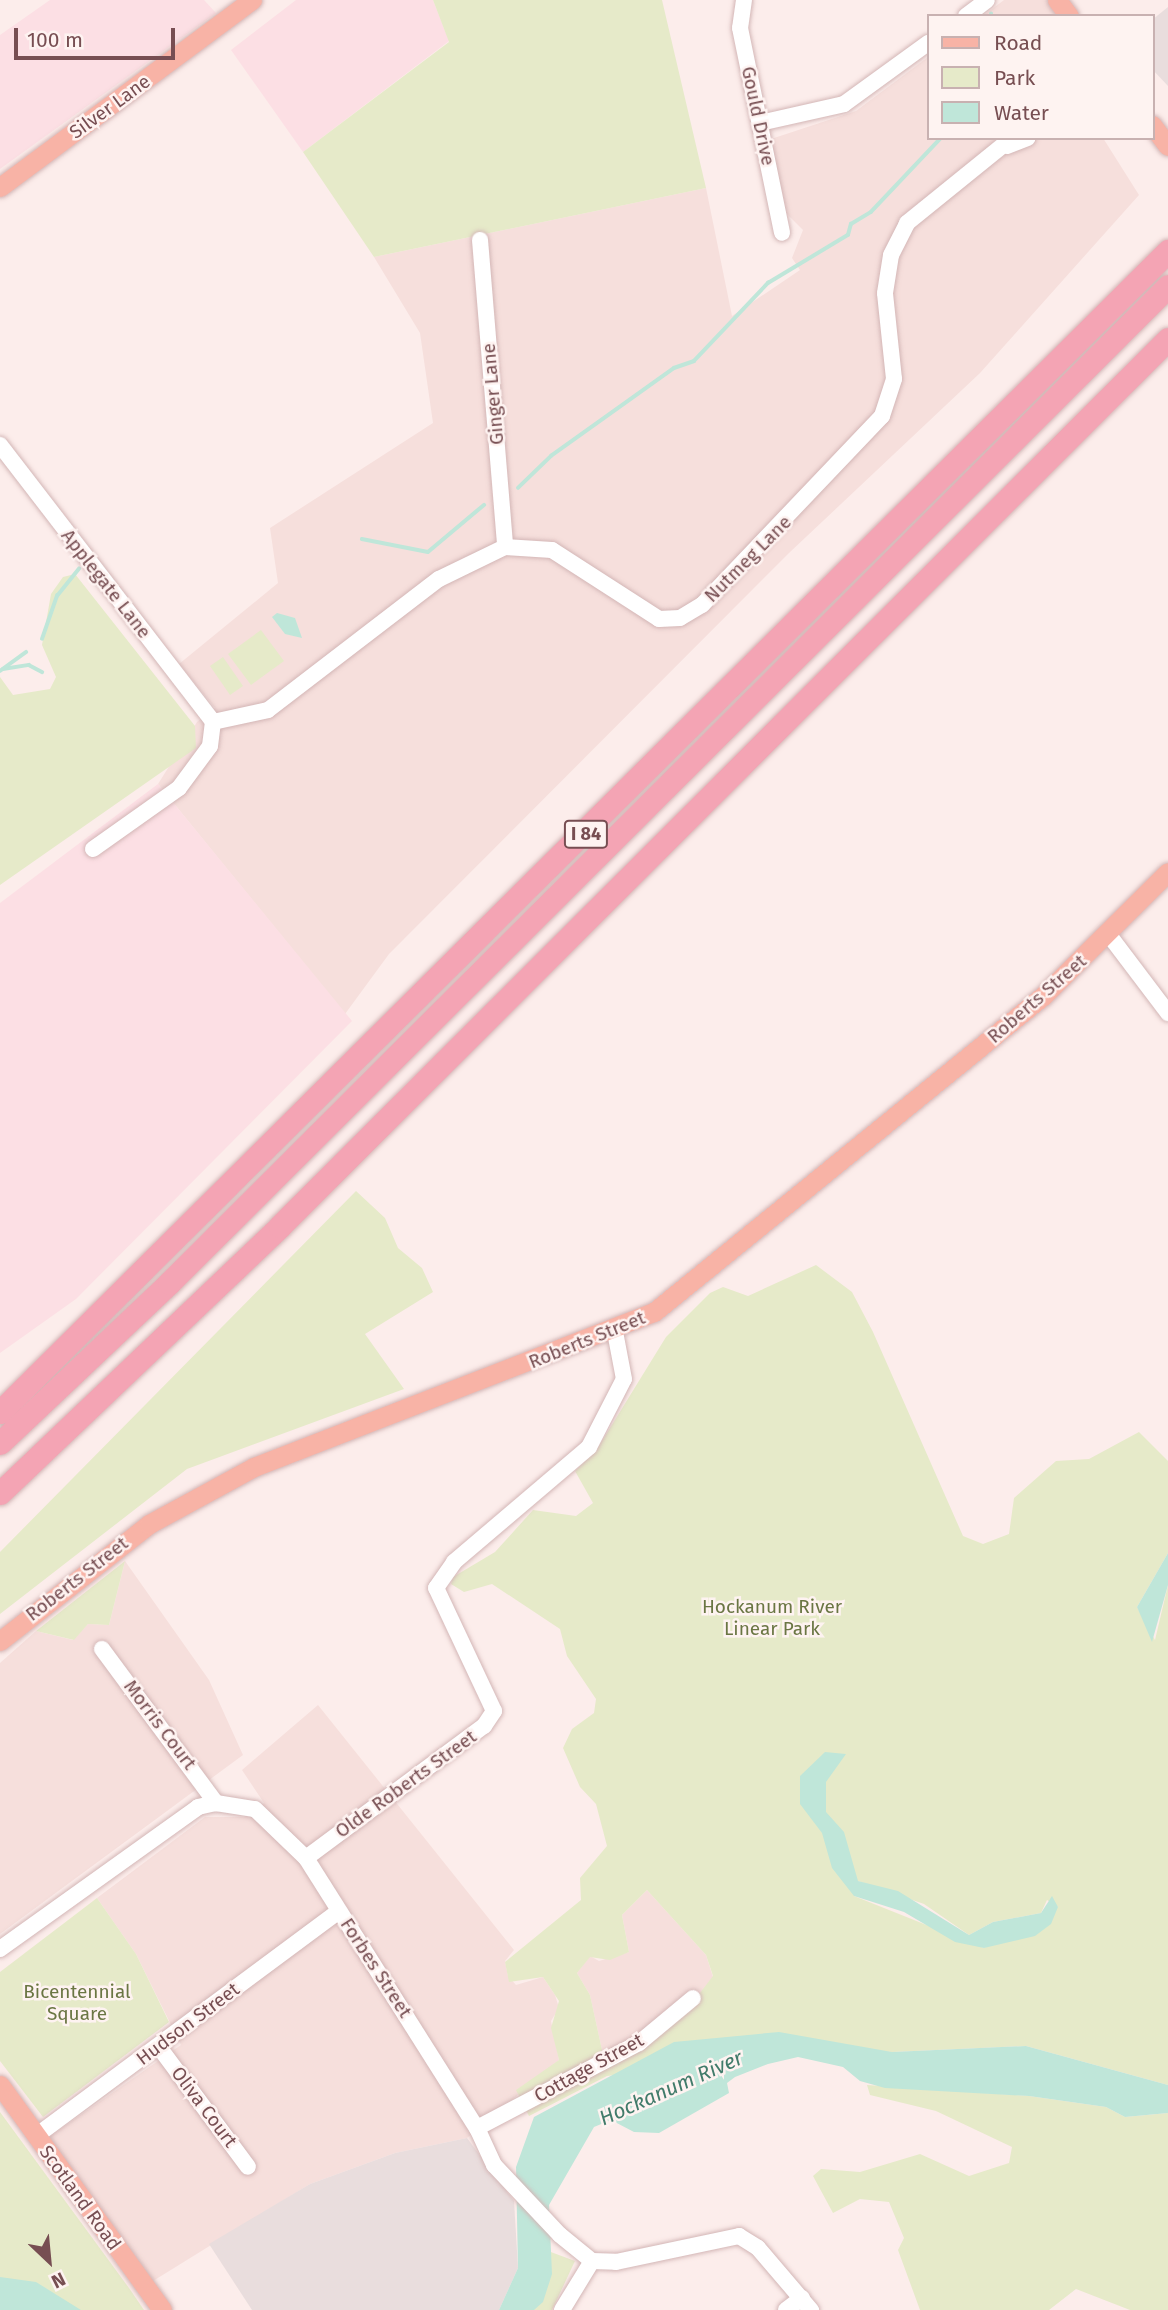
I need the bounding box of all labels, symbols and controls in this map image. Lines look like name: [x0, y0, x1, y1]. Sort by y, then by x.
scale bar: [18, 14, 178, 58]
legend: [926, 14, 1154, 140]
text: 100 m: [27, 27, 83, 53]
text: Road: [994, 30, 1042, 56]
street label: Gould Drive: [736, 64, 780, 168]
text: Park: [994, 65, 1035, 91]
street label: Silver Lane: [65, 70, 155, 144]
text: Water: [994, 100, 1049, 126]
street label: Ginger Lane: [477, 342, 509, 446]
street label: Nutmeg Lane: [700, 511, 796, 607]
street label: Applegate Lane: [56, 525, 156, 643]
road number: I 84: [563, 820, 609, 848]
street label: Roberts Street: [983, 950, 1091, 1048]
street label: Roberts Street: [525, 1306, 649, 1374]
street label: Roberts Street: [21, 1532, 133, 1626]
park label: Hockanum River Linear Park: [702, 1596, 842, 1640]
street label: Morris Court: [119, 1676, 201, 1774]
street label: Olde Roberts Street: [331, 1725, 481, 1843]
street label: Forbes Street: [335, 1914, 417, 2022]
street label: Hudson Street: [132, 1978, 244, 2070]
park label: Bicentennial Square: [23, 1981, 131, 2025]
street label: Cottage Street: [530, 2029, 648, 2107]
water label: Hockanum River: [595, 2045, 747, 2131]
street label: Oliva Court: [166, 2062, 242, 2152]
street label: Scotland Road: [34, 2141, 126, 2255]
north arrow: [14, 2226, 84, 2296]
text: N: [48, 2267, 69, 2293]

